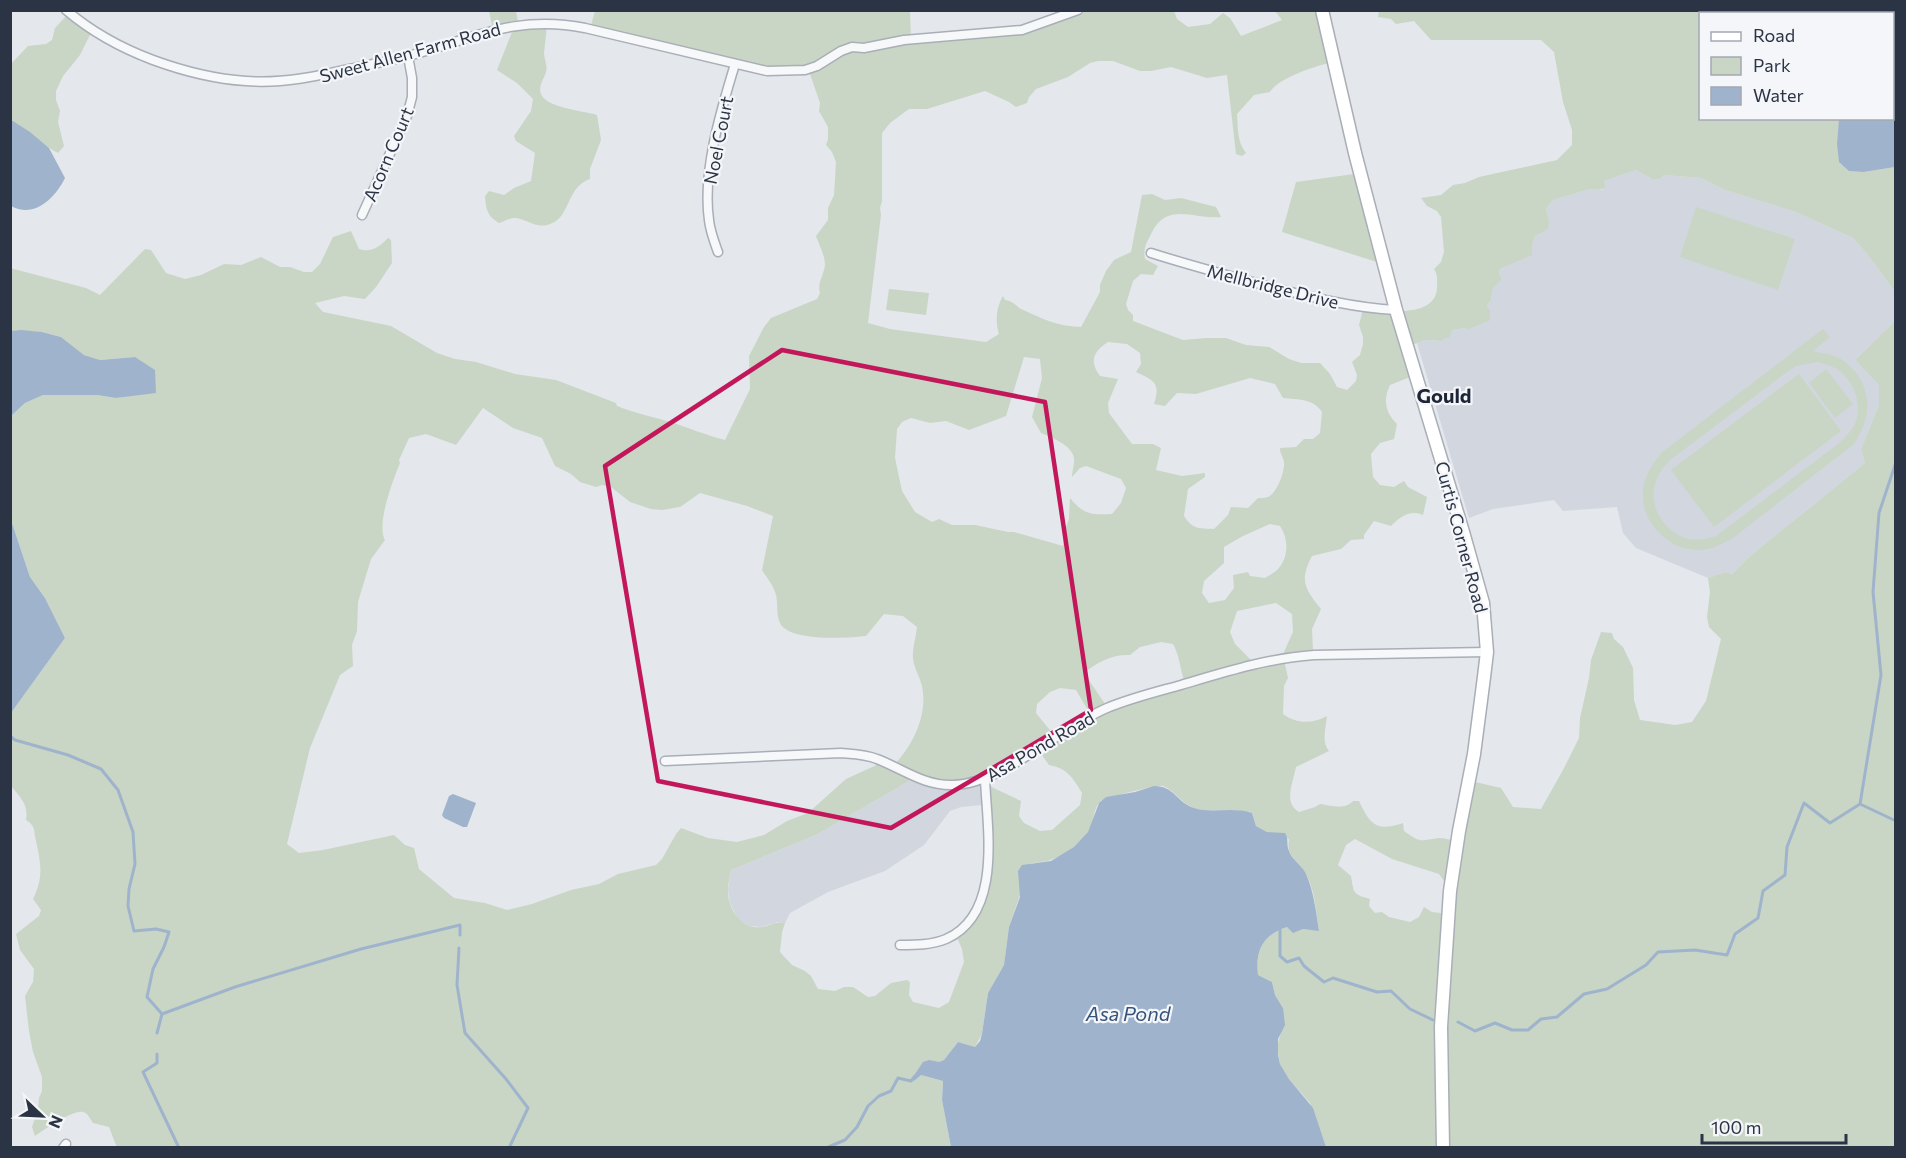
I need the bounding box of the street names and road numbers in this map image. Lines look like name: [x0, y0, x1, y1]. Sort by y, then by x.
street label: Sweet Allen Farm Road: [317, 17, 503, 87]
street label: Noel Court: [699, 94, 737, 186]
street label: Acorn Court: [358, 104, 418, 204]
street label: Mellbridge Drive: [1205, 259, 1341, 313]
street label: Curtis Corner Road: [1431, 459, 1493, 615]
street label: Asa Pond Road: [982, 706, 1098, 786]

